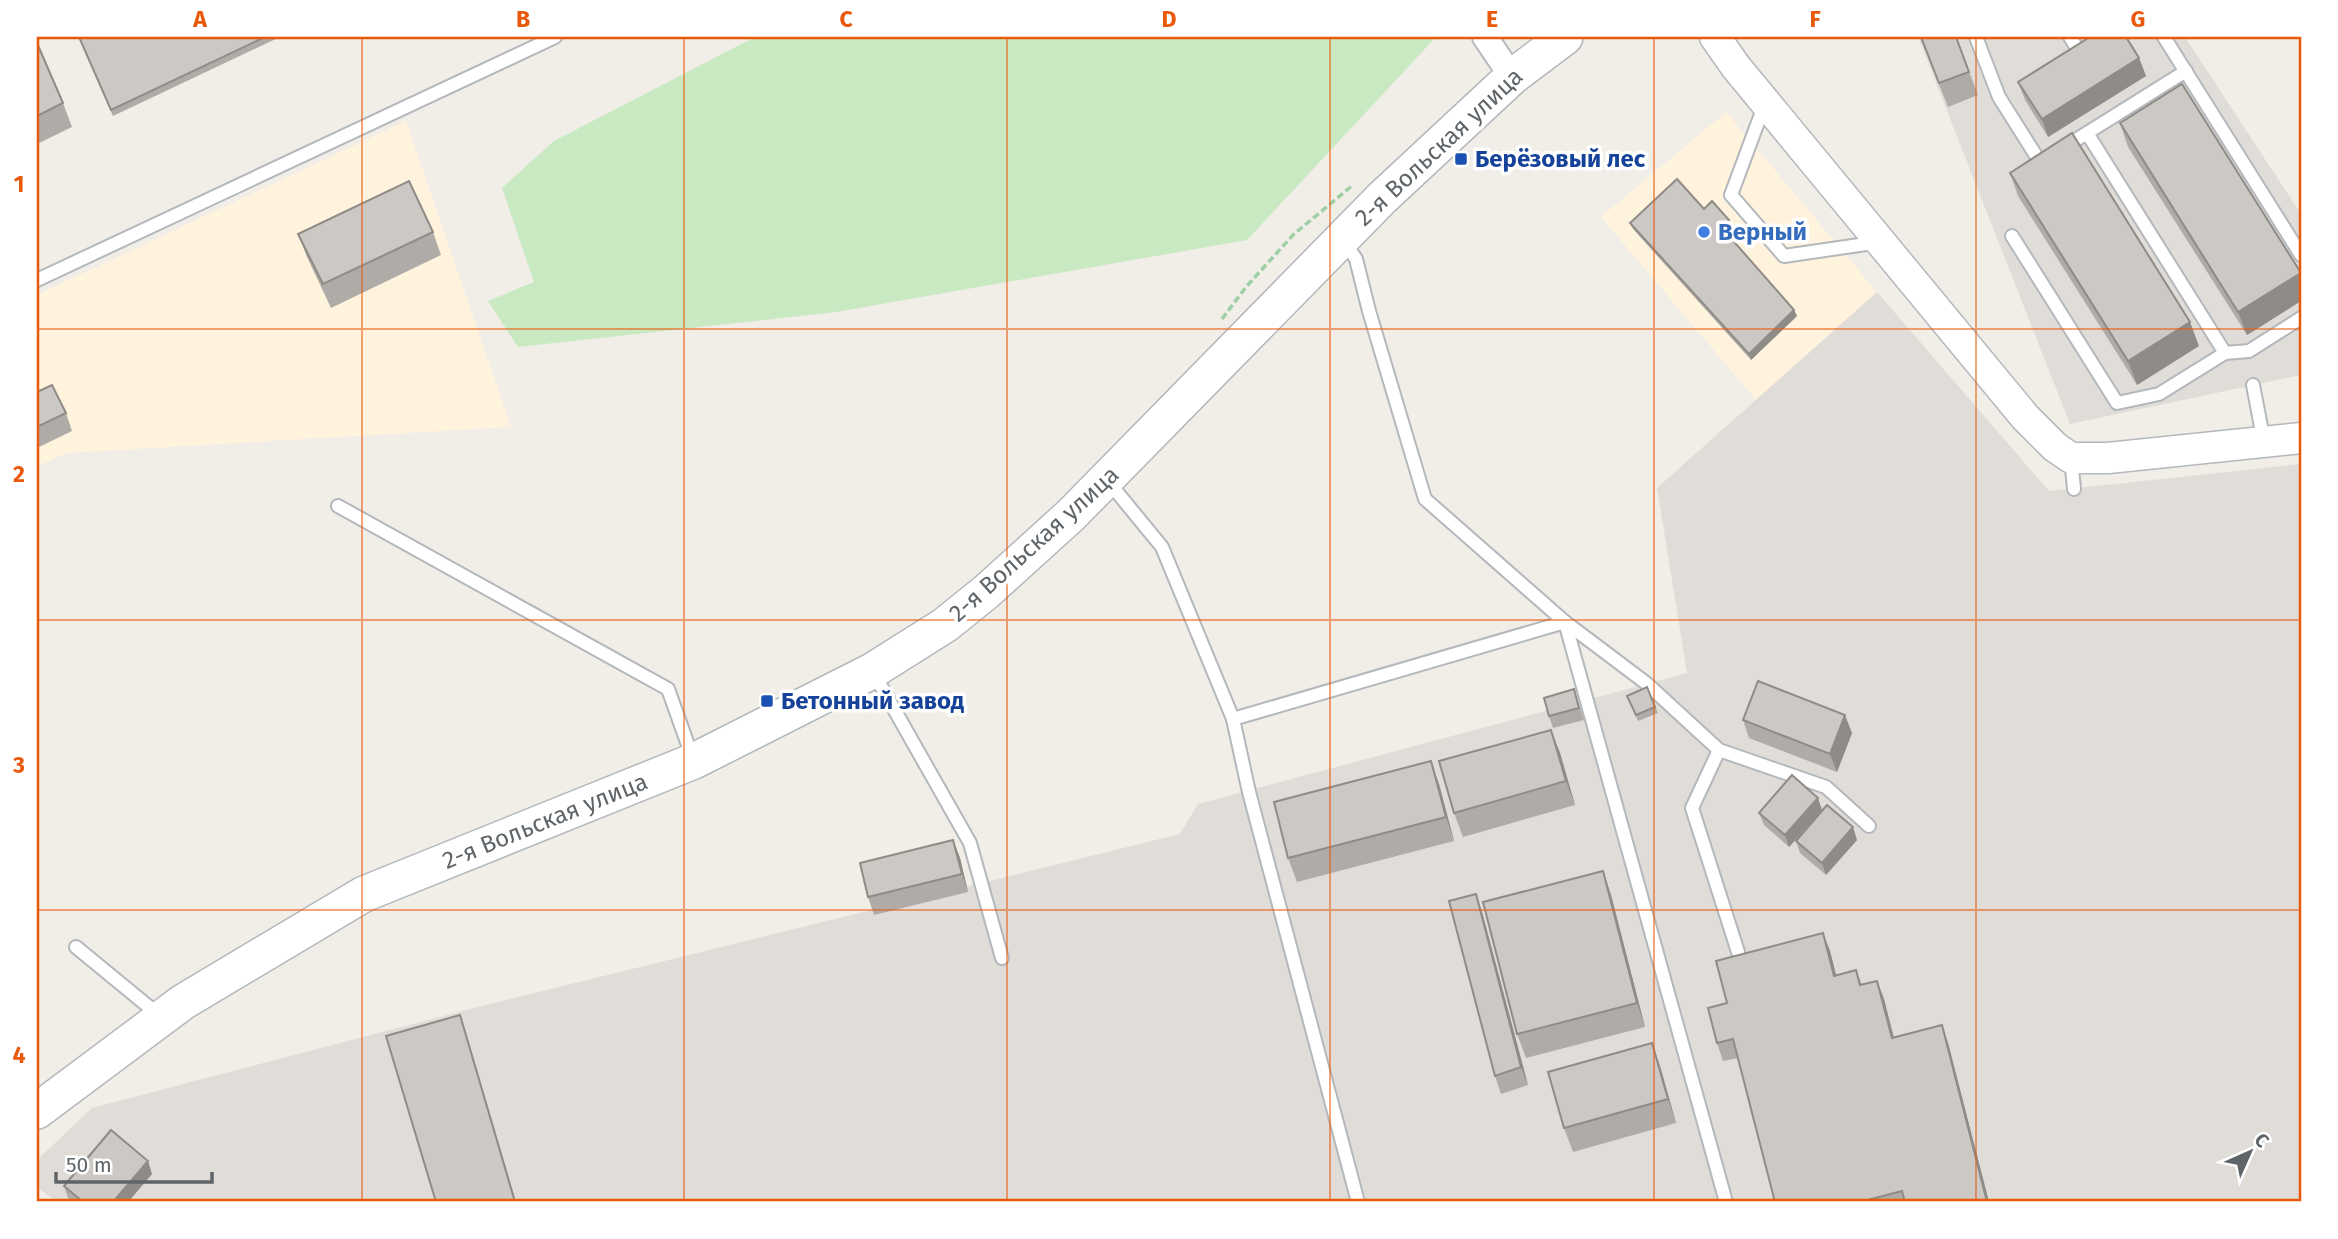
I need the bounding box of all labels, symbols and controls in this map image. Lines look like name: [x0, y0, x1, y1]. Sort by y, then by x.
text: A: [192, 5, 207, 33]
text: B: [516, 5, 530, 33]
text: C: [839, 5, 853, 33]
text: D: [1162, 5, 1177, 33]
text: E: [1486, 5, 1498, 33]
text: F: [1809, 5, 1821, 33]
text: G: [2131, 5, 2145, 33]
street label: 2-я Вольская улица: [1350, 62, 1528, 232]
place label: Берёзовый лес: [1475, 145, 1646, 173]
marker: Берёзовый лес: [1453, 151, 1469, 167]
text: 1: [14, 170, 24, 198]
place label: Верный: [1718, 218, 1807, 246]
marker: Верный: [1696, 224, 1712, 240]
text: 2: [13, 460, 25, 488]
street label: 2-я Вольская улица: [943, 461, 1125, 627]
place label: Бетонный завод: [781, 687, 965, 715]
marker: Бетонный завод: [759, 693, 775, 709]
text: 3: [12, 751, 25, 779]
street label: 2-я Вольская улица: [438, 767, 652, 875]
text: 4: [13, 1041, 26, 1069]
north arrow: [2216, 1116, 2286, 1186]
text: С: [2250, 1128, 2274, 1152]
scale bar: [56, 1141, 212, 1185]
text: 50 m: [66, 1152, 112, 1178]

